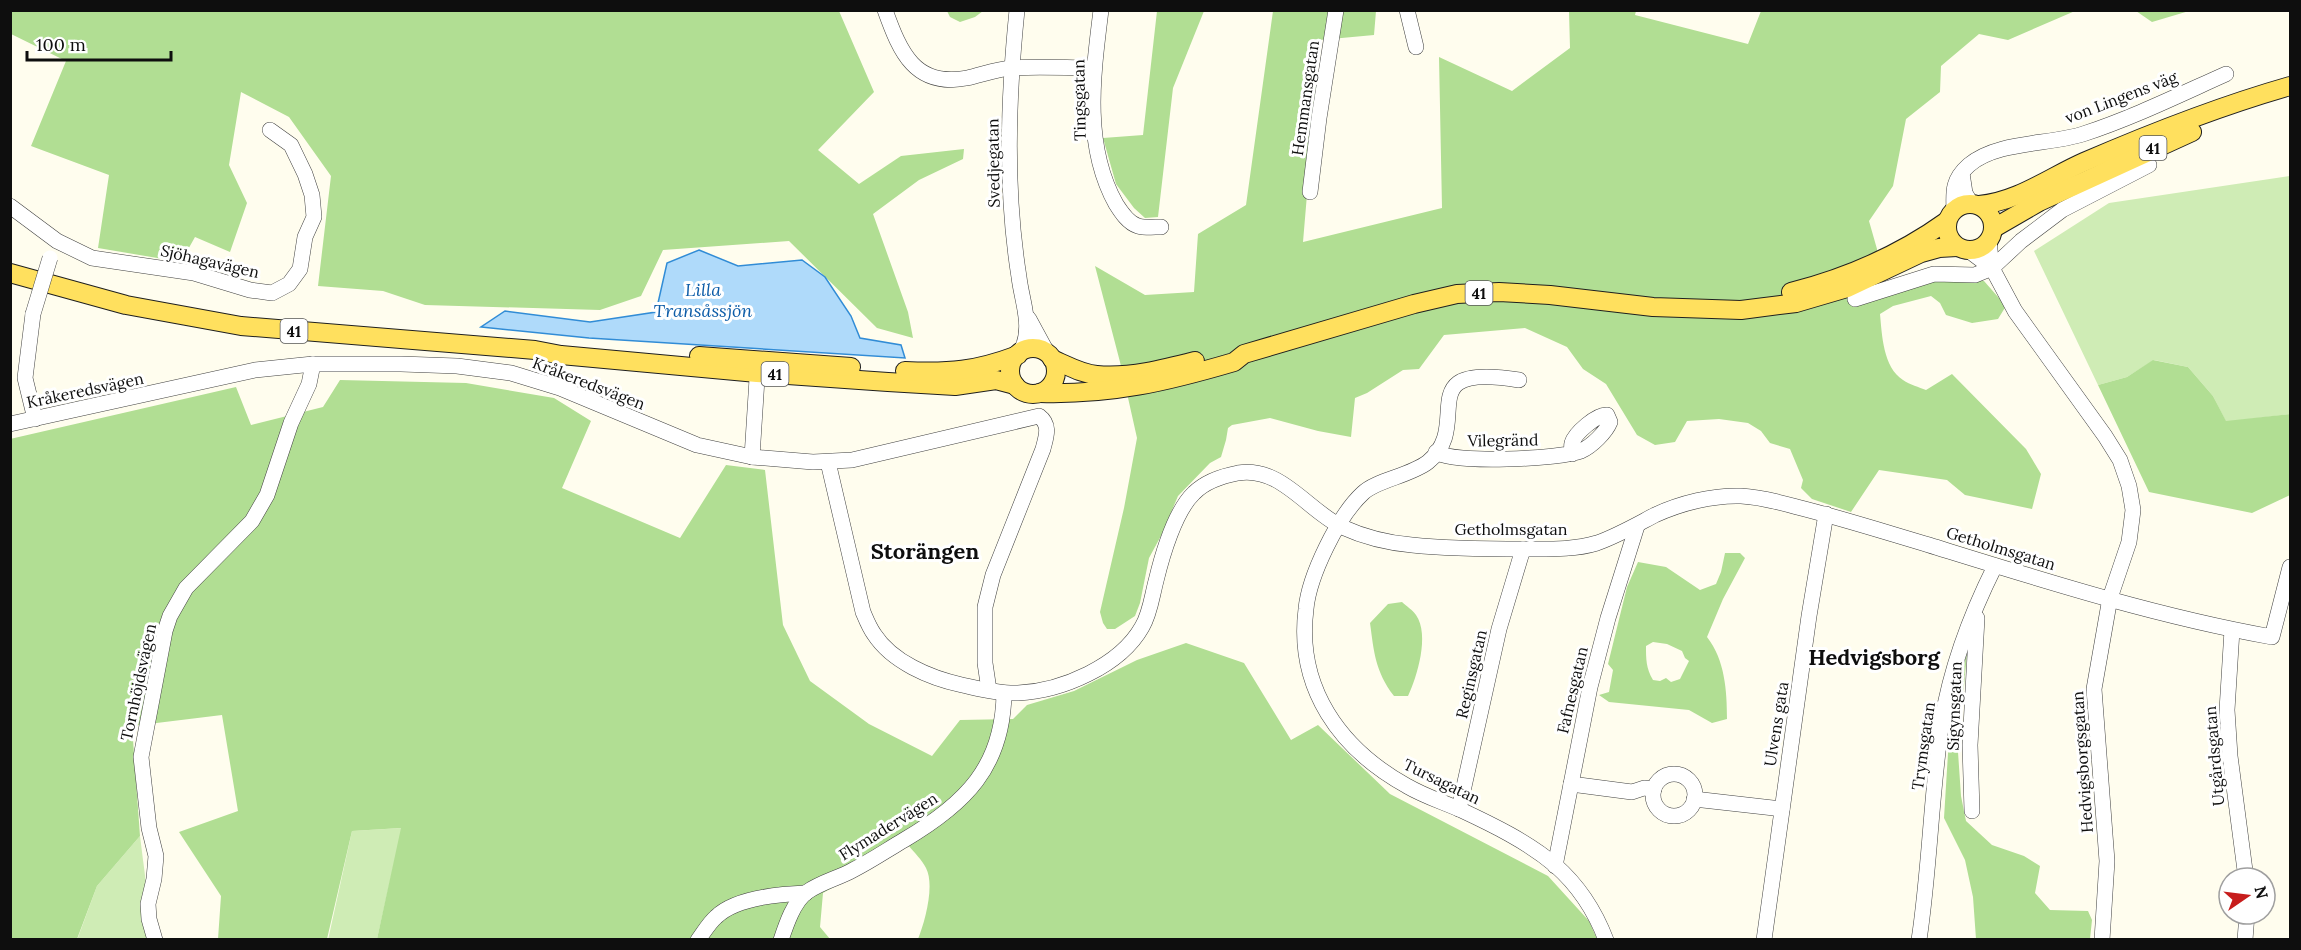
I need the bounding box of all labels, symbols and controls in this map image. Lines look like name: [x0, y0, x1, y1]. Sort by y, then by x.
scale bar: [27, 24, 171, 62]
text: 100 m: [36, 33, 86, 56]
street label: Hemmansgatan: [1287, 39, 1323, 157]
street label: Tingsgatan: [1068, 59, 1090, 141]
street label: von Lingens väg: [2062, 66, 2181, 128]
street label: Svedjegatan: [982, 118, 1004, 208]
road number: 41: [2140, 136, 2166, 160]
street label: Sjöhagavägen: [159, 240, 262, 282]
water label: Lilla Transåssjön: [654, 278, 752, 322]
road number: 41: [1466, 281, 1492, 305]
road number: 41: [280, 319, 308, 343]
street label: Kråkeredsvägen: [530, 352, 648, 414]
road number: 41: [762, 362, 788, 386]
street label: Kråkeredsvägen: [25, 368, 145, 412]
street label: Vilegränd: [1466, 429, 1539, 451]
street label: Getholmsgatan: [1454, 519, 1568, 539]
street label: Getholmsgatan: [1944, 522, 2058, 574]
district label: Storängen: [871, 537, 979, 565]
street label: Tornhöjdsvägen: [116, 622, 160, 742]
street label: Reginsgatan: [1451, 627, 1491, 720]
district label: Hedvigsborg: [1808, 643, 1940, 671]
street label: Fafnesgatan: [1552, 644, 1592, 735]
street label: Sigynsgatan: [1942, 661, 1966, 751]
street label: Ulvens gata: [1759, 680, 1793, 768]
street label: Hedvigsborgsgatan: [2067, 690, 2097, 834]
street label: Trymsgatan: [1907, 700, 1939, 791]
street label: Utgårdsgatan: [2200, 705, 2228, 807]
street label: Tursagatan: [1400, 754, 1484, 808]
street label: Flymadervägen: [835, 788, 941, 864]
north arrow: [2217, 866, 2277, 926]
text: N: [2250, 884, 2273, 901]

